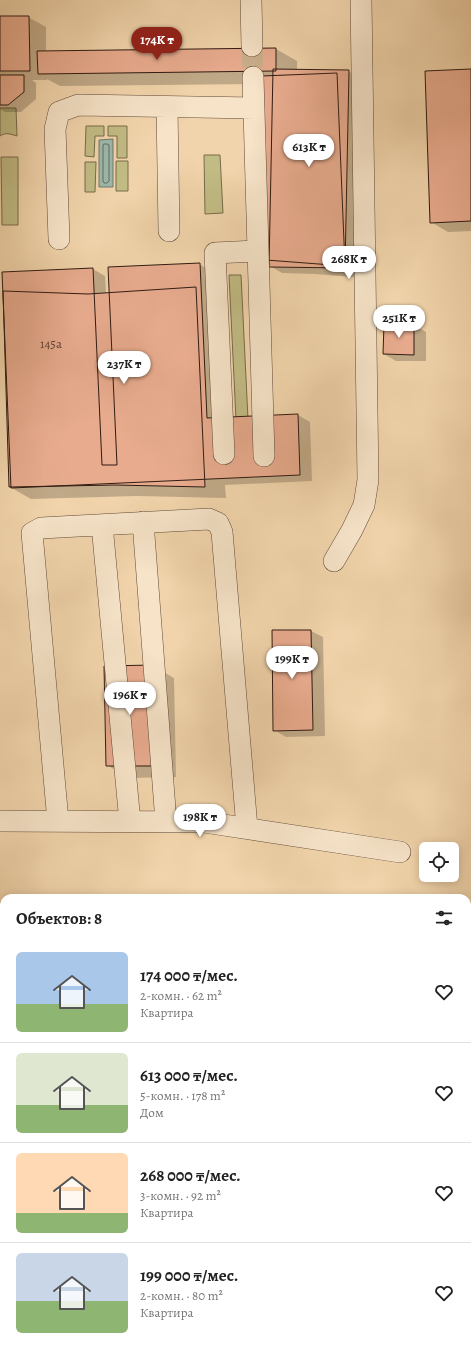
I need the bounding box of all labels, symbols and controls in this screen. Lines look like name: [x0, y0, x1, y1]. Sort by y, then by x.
pin: 174K ₸: [124, 27, 190, 61]
text: 174K ₸: [140, 31, 174, 48]
pin: 613K ₸: [276, 134, 342, 168]
text: 613K ₸: [292, 138, 326, 155]
pin: 268K ₸: [316, 246, 382, 280]
text: 268K ₸: [331, 250, 367, 267]
pin: 251K ₸: [366, 305, 432, 339]
text: 251K ₸: [382, 309, 416, 326]
house number: 145а: [40, 335, 62, 352]
pin: 237K ₸: [91, 351, 157, 385]
text: 237K ₸: [107, 355, 141, 372]
pin: 199K ₸: [259, 646, 325, 680]
text: 199K ₸: [275, 650, 309, 667]
pin: 196K ₸: [97, 682, 163, 716]
text: 196K ₸: [113, 686, 147, 703]
pin: 198K ₸: [167, 804, 233, 838]
text: 198K ₸: [183, 808, 217, 825]
map controls: [419, 842, 459, 882]
button: locate: [419, 842, 459, 882]
text: Объектов: 8: [16, 907, 102, 930]
icon: filters: [433, 907, 455, 929]
text: 174 000 ₸/мес.: [140, 964, 238, 987]
icon: home: [48, 968, 96, 1016]
icon: heart: [433, 981, 455, 1003]
text: 2-комн. · 62 m²: [140, 987, 222, 1004]
text: Квартира: [140, 1004, 194, 1021]
text: 613 000 ₸/мес.: [140, 1064, 238, 1087]
icon: home: [48, 1069, 96, 1117]
icon: heart: [433, 1082, 455, 1104]
text: 5-комн. · 178 m²: [140, 1087, 225, 1104]
text: Дом: [140, 1104, 164, 1121]
text: 268 000 ₸/мес.: [140, 1164, 241, 1187]
icon: home: [48, 1169, 96, 1217]
icon: heart: [433, 1182, 455, 1204]
text: 3-комн. · 92 m²: [140, 1187, 221, 1204]
text: Квартира: [140, 1204, 194, 1221]
text: 199 000 ₸/мес.: [140, 1264, 238, 1287]
icon: home: [48, 1269, 96, 1317]
icon: heart: [433, 1282, 455, 1304]
text: 2-комн. · 80 m²: [140, 1287, 223, 1304]
text: Квартира: [140, 1304, 194, 1321]

